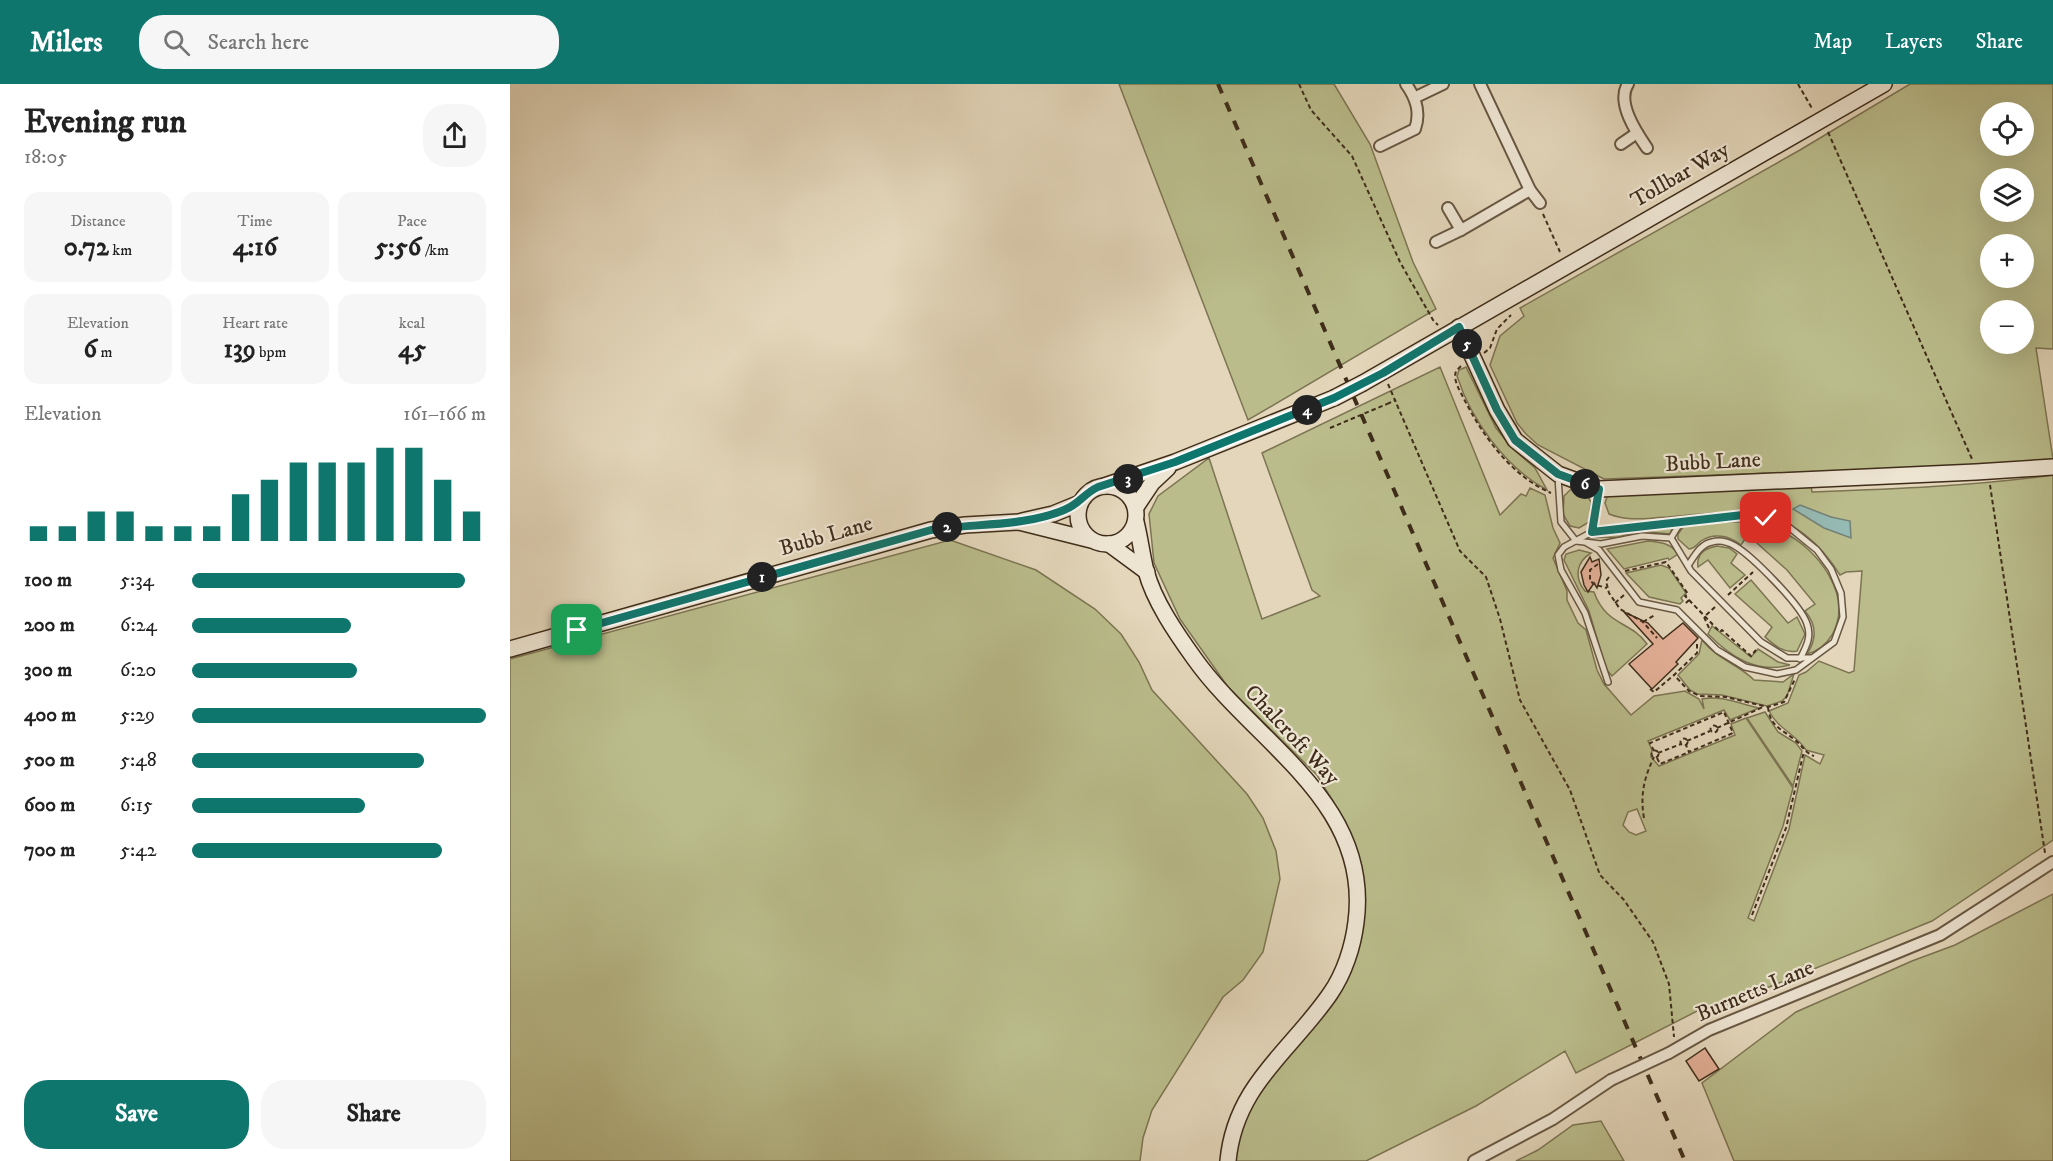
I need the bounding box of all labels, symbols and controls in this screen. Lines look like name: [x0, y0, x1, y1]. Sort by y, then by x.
search box: [139, 15, 559, 69]
text: Milers: [30, 25, 103, 60]
icon: search: [160, 26, 193, 59]
text: Search here: [208, 29, 309, 56]
text: Map: [1813, 29, 1852, 55]
text: Layers: [1885, 29, 1943, 55]
text: Share: [1976, 29, 2023, 55]
text: Evening run: [24, 102, 186, 143]
map controls: [1980, 102, 2034, 354]
button: locate: [1980, 102, 2034, 156]
button: share: [423, 104, 486, 167]
street label: Tollbar Way: [1626, 136, 1735, 214]
text: 18:05: [24, 145, 67, 170]
button: layers: [1980, 168, 2034, 222]
text: Distance: [70, 211, 126, 231]
text: Time: [238, 211, 272, 231]
text: Pace: [397, 211, 427, 231]
text: 0.72: [64, 231, 109, 264]
text: 4:16: [233, 231, 277, 264]
text: 5:56: [375, 231, 421, 264]
button: +: [1980, 234, 2034, 288]
text: km: [109, 240, 132, 260]
text: /km: [421, 240, 449, 260]
button: −: [1980, 300, 2034, 354]
text: Elevation: [67, 313, 129, 333]
text: Heart rate: [222, 313, 288, 333]
text: kcal: [399, 313, 425, 333]
pin: 5: [1452, 329, 1482, 359]
text: 6: [84, 333, 97, 366]
text: 139: [223, 333, 256, 366]
text: 45: [398, 333, 426, 366]
text: 5: [1463, 334, 1471, 354]
text: m: [97, 342, 113, 362]
text: bpm: [256, 342, 287, 362]
pin: 4: [1292, 395, 1322, 425]
text: 4: [1302, 400, 1312, 420]
text: Elevation: [24, 402, 101, 427]
text: 161–166 m: [403, 402, 486, 427]
street label: Bubb Lane: [1665, 446, 1761, 478]
pin: 3: [1113, 464, 1143, 494]
text: 3: [1125, 469, 1131, 489]
pin: 6: [1570, 469, 1600, 499]
text: 6: [1581, 474, 1589, 494]
pin: [1740, 492, 1791, 543]
icon: check: [1749, 501, 1782, 534]
street label: Bubb Lane: [776, 510, 876, 562]
pin: 2: [932, 512, 962, 542]
text: 2: [943, 517, 951, 537]
pin: 1: [747, 562, 777, 592]
text: 1: [759, 567, 765, 587]
text: 100 m: [24, 568, 72, 593]
text: 5:34: [120, 568, 154, 593]
pin: [551, 604, 602, 655]
text: 200 m: [24, 613, 75, 638]
text: 6:24: [120, 613, 157, 638]
icon: arrive: [560, 613, 593, 646]
text: 300 m: [24, 658, 72, 683]
text: 6:20: [120, 658, 156, 683]
street label: Chalcroft Way: [1239, 679, 1346, 791]
text: 400 m: [24, 703, 76, 728]
text: 5:29: [120, 703, 155, 728]
text: 500 m: [24, 748, 75, 773]
text: 5:48: [120, 748, 157, 773]
text: 600 m: [24, 793, 75, 818]
text: 6:15: [120, 793, 153, 818]
text: 700 m: [24, 838, 75, 863]
text: 5:42: [120, 838, 157, 863]
street label: Burnetts Lane: [1692, 954, 1818, 1028]
button: Save: [24, 1080, 249, 1149]
button: Share: [261, 1080, 486, 1149]

